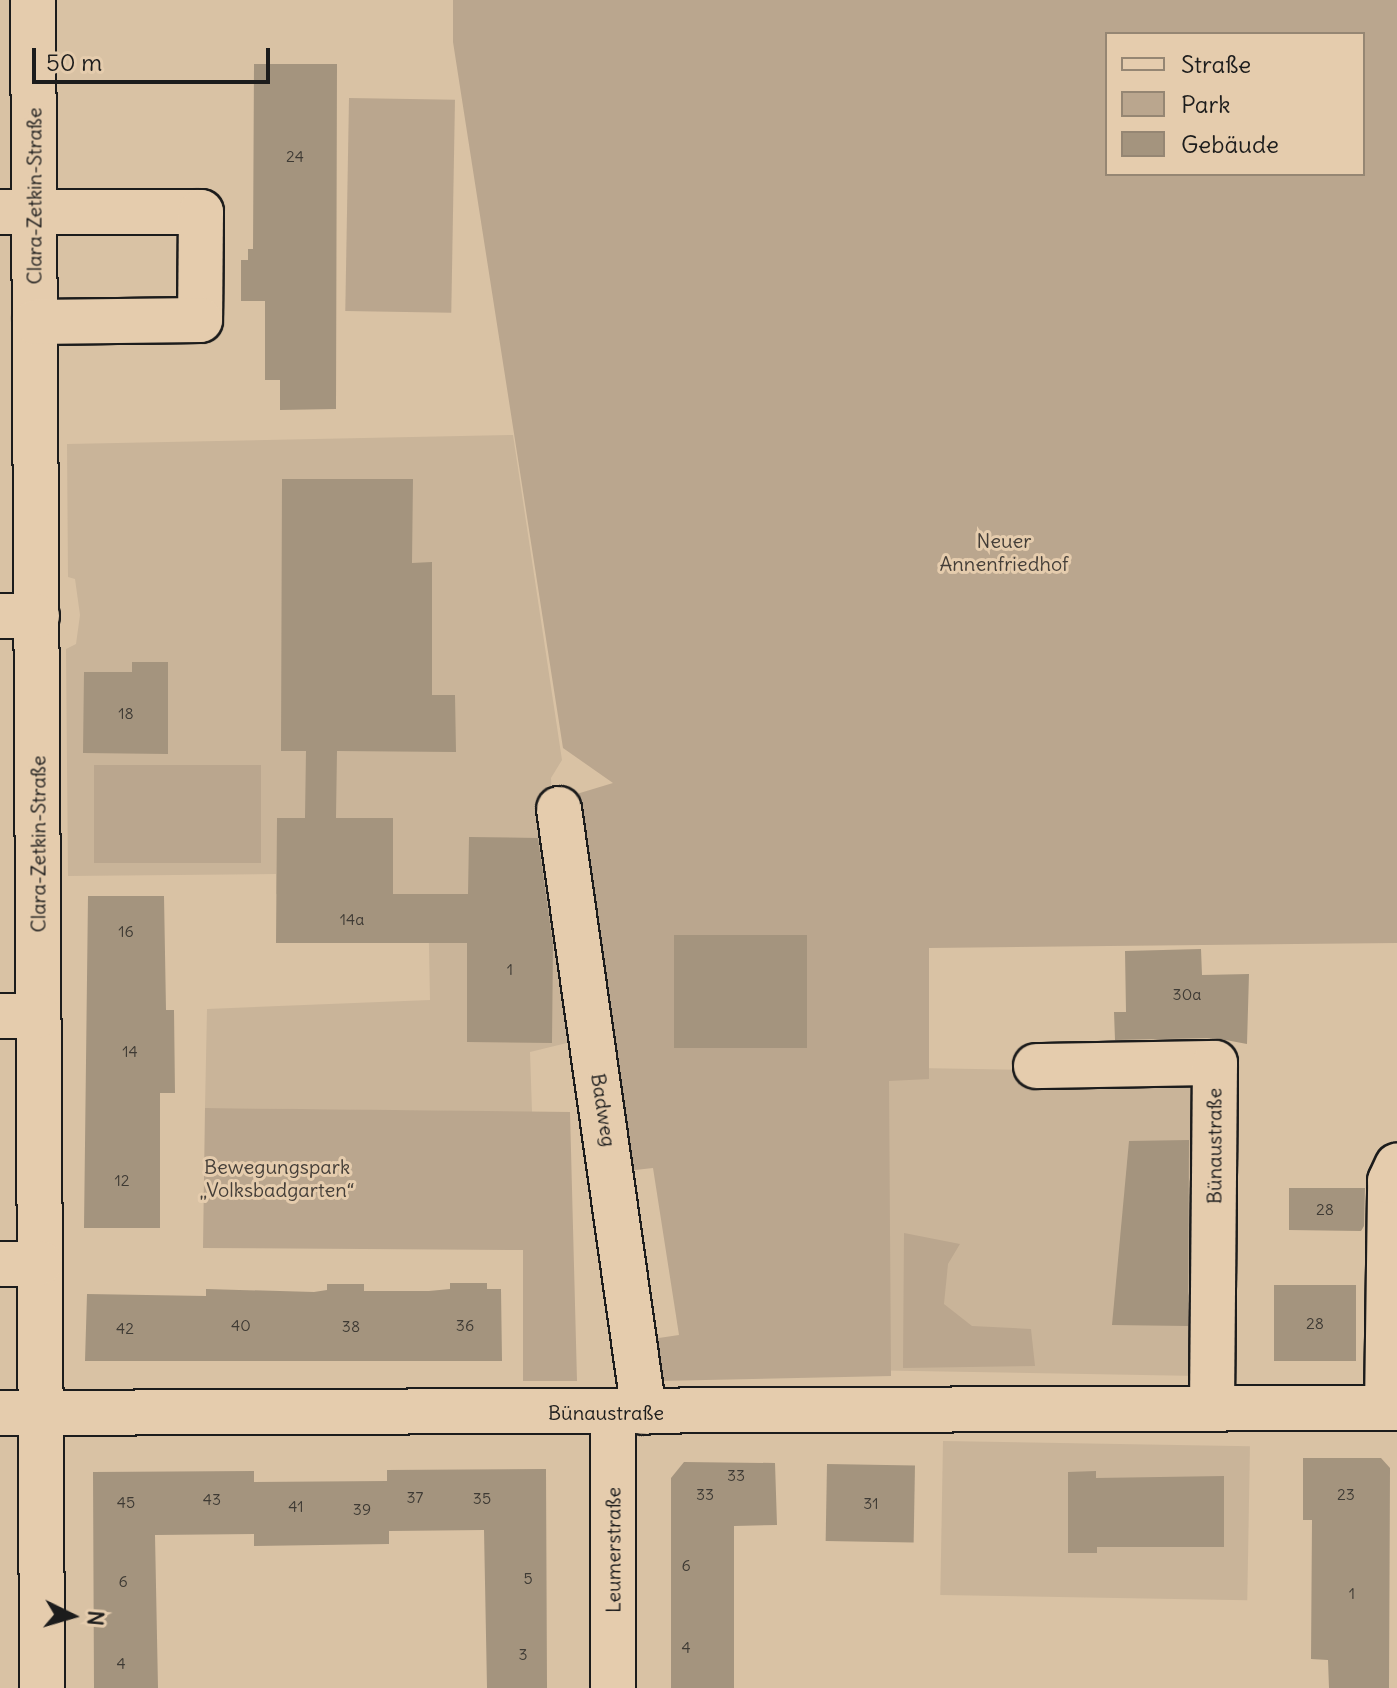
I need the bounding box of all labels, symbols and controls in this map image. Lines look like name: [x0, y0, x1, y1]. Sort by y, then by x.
scale bar: [36, 32, 274, 82]
legend: [1105, 32, 1365, 176]
text: 50 m: [46, 47, 102, 77]
text: Straße: [1181, 49, 1251, 79]
text: Park: [1181, 89, 1231, 119]
street label: Clara-Zetkin-Straße: [22, 107, 46, 285]
text: Gebäude: [1181, 129, 1279, 159]
house number: 24: [286, 146, 304, 166]
park label: Neuer Annenfriedhof: [939, 529, 1069, 576]
house number: 18: [118, 703, 134, 723]
street label: Clara-Zetkin-Straße: [26, 755, 50, 933]
house number: 14a: [340, 909, 364, 929]
house number: 16: [118, 921, 134, 941]
house number: 1: [507, 959, 513, 979]
house number: 30a: [1173, 984, 1201, 1004]
house number: 14: [122, 1041, 138, 1061]
street label: Badweg: [586, 1072, 622, 1148]
street label: Bünaustraße: [1202, 1088, 1226, 1204]
park label: Bewegungspark „Volksbadgarten“: [200, 1155, 354, 1202]
house number: 12: [114, 1170, 130, 1190]
house number: 28: [1316, 1199, 1334, 1219]
house number: 28: [1306, 1313, 1324, 1333]
house number: 40: [231, 1315, 251, 1335]
house number: 36: [456, 1315, 474, 1335]
house number: 38: [342, 1316, 360, 1336]
house number: 42: [116, 1318, 134, 1338]
street label: Bünaustraße: [548, 1400, 664, 1424]
house number: 33: [727, 1465, 745, 1485]
house number: 33: [696, 1484, 714, 1504]
house number: 23: [1337, 1484, 1355, 1504]
house number: 37: [407, 1487, 423, 1507]
street label: Leumerstraße: [601, 1487, 625, 1613]
house number: 35: [473, 1488, 491, 1508]
house number: 43: [203, 1489, 221, 1509]
house number: 45: [117, 1492, 135, 1512]
house number: 31: [863, 1493, 879, 1513]
house number: 41: [288, 1496, 304, 1516]
house number: 39: [353, 1499, 371, 1519]
house number: 6: [681, 1555, 691, 1575]
house number: 5: [523, 1568, 533, 1588]
house number: 6: [118, 1571, 128, 1591]
north arrow: [32, 1576, 112, 1656]
house number: 1: [1349, 1583, 1355, 1603]
text: N: [81, 1609, 111, 1627]
house number: 4: [681, 1637, 691, 1657]
house number: 3: [518, 1644, 528, 1664]
house number: 4: [116, 1653, 126, 1673]

